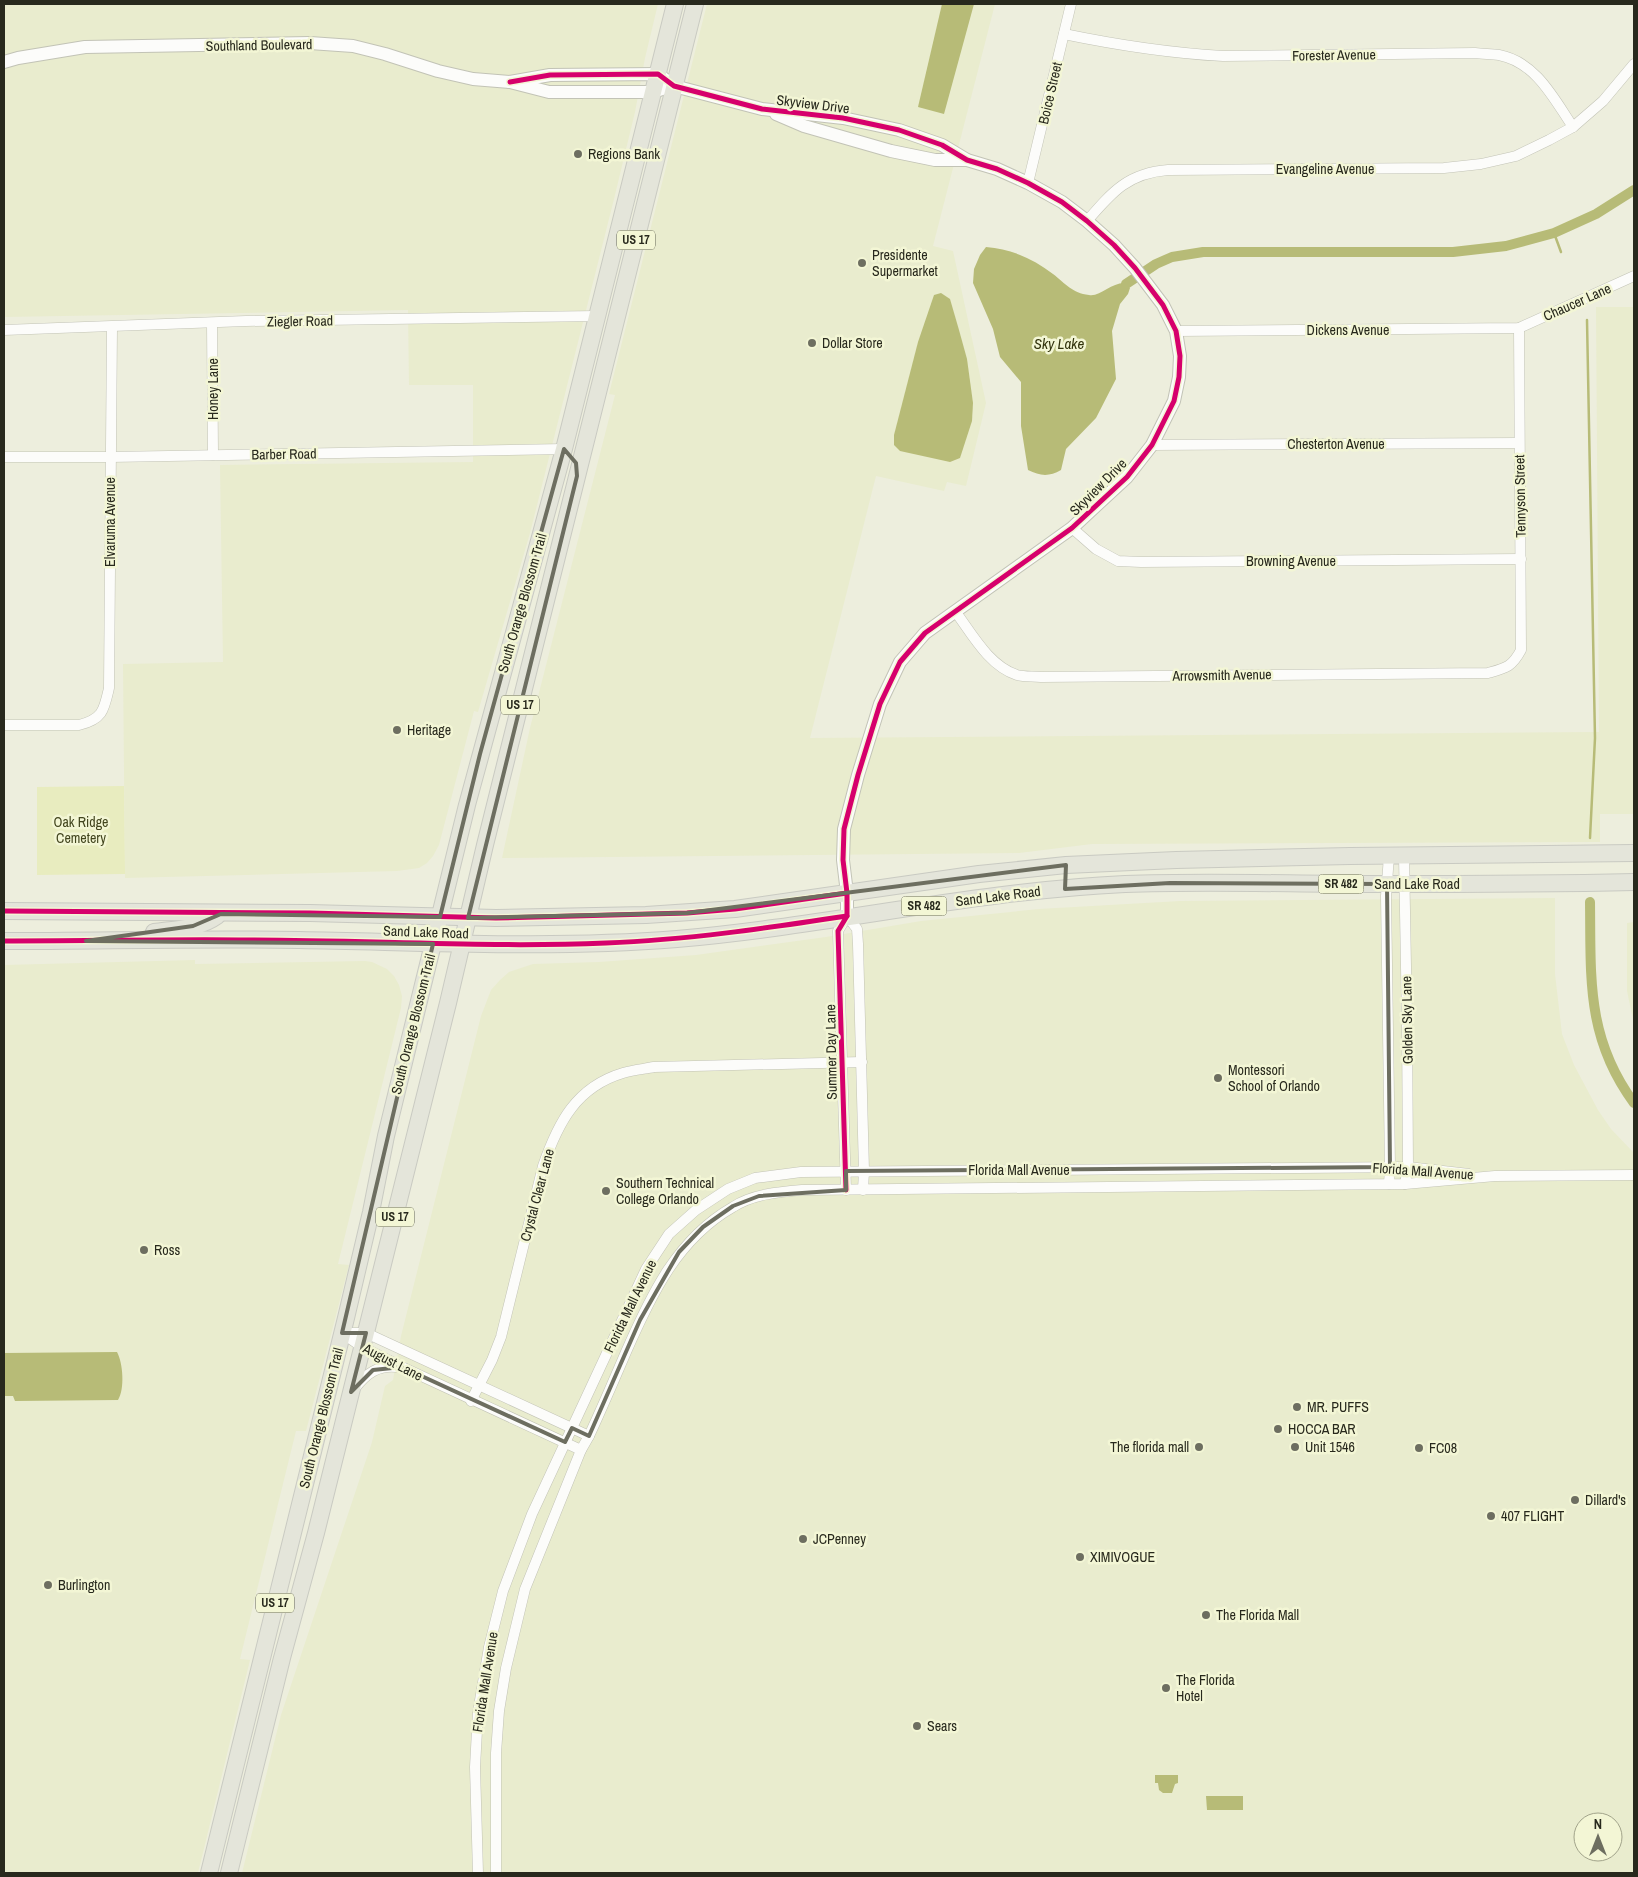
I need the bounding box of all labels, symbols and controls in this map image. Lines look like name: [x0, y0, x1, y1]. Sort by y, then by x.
street label: Southland Boulevard: [206, 35, 312, 55]
street label: Forester Avenue: [1292, 45, 1376, 65]
street label: Boice Street: [1034, 60, 1066, 126]
street label: Skyview Drive: [775, 91, 851, 117]
place label: Regions Bank: [588, 145, 660, 163]
marker: Regions Bank: [572, 148, 584, 160]
street label: Evangeline Avenue: [1276, 160, 1374, 178]
road number: US 17: [617, 230, 655, 250]
place label: Presidente Supermarket: [872, 246, 938, 280]
marker: Presidente Supermarket: [856, 257, 868, 269]
street label: Chaucer Lane: [1540, 279, 1614, 325]
street label: Ziegler Road: [267, 311, 333, 331]
street label: Dickens Avenue: [1307, 321, 1389, 339]
water label: Sky Lake: [1034, 333, 1084, 354]
place label: Dollar Store: [822, 334, 883, 352]
marker: Dollar Store: [806, 337, 818, 349]
street label: Honey Lane: [204, 358, 222, 420]
street label: Chesterton Avenue: [1287, 435, 1385, 453]
street label: Barber Road: [251, 444, 317, 464]
street label: Tennyson Street: [1510, 454, 1530, 538]
street label: Skyview Drive: [1066, 455, 1130, 519]
street label: Elvaruma Avenue: [101, 477, 119, 567]
street label: South Orange Blossom Trail: [493, 531, 551, 675]
street label: Browning Avenue: [1246, 552, 1336, 570]
street label: Arrowsmith Avenue: [1171, 665, 1272, 685]
road number: US 17: [501, 696, 539, 714]
place label: Heritage: [407, 721, 451, 739]
marker: Heritage: [391, 724, 403, 736]
park label: Oak Ridge Cemetery: [54, 813, 108, 847]
road number: SR 482: [1318, 874, 1364, 894]
street label: Sand Lake Road: [1374, 875, 1460, 893]
street label: Sand Lake Road: [954, 882, 1042, 910]
road number: SR 482: [902, 896, 946, 916]
street label: Sand Lake Road: [383, 922, 469, 942]
street label: South Orange Blossom Trail: [387, 952, 439, 1096]
street label: Golden Sky Lane: [1397, 976, 1417, 1064]
street label: Summer Day Lane: [821, 1004, 841, 1100]
place label: Montessori School of Orlando: [1228, 1061, 1320, 1095]
marker: Montessori School of Orlando: [1212, 1072, 1224, 1084]
street label: Crystal Clear Lane: [516, 1147, 558, 1243]
street label: Florida Mall Avenue: [1372, 1158, 1474, 1184]
street label: Florida Mall Avenue: [968, 1161, 1070, 1179]
place label: Southern Technical College Orlando: [616, 1174, 714, 1208]
marker: Southern Technical College Orlando: [600, 1185, 612, 1197]
road number: US 17: [376, 1208, 414, 1226]
place label: Ross: [154, 1241, 180, 1259]
marker: Ross: [138, 1244, 150, 1256]
street label: Florida Mall Avenue: [600, 1257, 660, 1355]
street label: August Lane: [359, 1339, 426, 1385]
street label: South Orange Blossom Trail: [295, 1346, 347, 1490]
place label: MR. PUFFS: [1307, 1398, 1369, 1416]
marker: MR. PUFFS: [1291, 1401, 1303, 1413]
place label: HOCCA BAR: [1288, 1420, 1356, 1438]
marker: HOCCA BAR: [1272, 1423, 1284, 1435]
place label: The florida mall: [1110, 1438, 1189, 1456]
place label: Unit 1546: [1305, 1438, 1355, 1456]
place label: FC08: [1429, 1439, 1457, 1457]
marker: The florida mall: [1193, 1441, 1205, 1453]
marker: Unit 1546: [1289, 1441, 1301, 1453]
marker: FC08: [1413, 1442, 1425, 1454]
place label: Dillard's: [1585, 1491, 1626, 1509]
marker: Dillard's: [1569, 1494, 1581, 1506]
place label: 407 FLIGHT: [1501, 1507, 1564, 1525]
marker: 407 FLIGHT: [1485, 1510, 1497, 1522]
place label: JCPenney: [813, 1530, 866, 1548]
marker: JCPenney: [797, 1533, 809, 1545]
place label: XIMIVOGUE: [1090, 1548, 1155, 1566]
marker: XIMIVOGUE: [1074, 1551, 1086, 1563]
place label: Burlington: [58, 1576, 110, 1594]
marker: Burlington: [42, 1579, 54, 1591]
road number: US 17: [256, 1594, 294, 1612]
place label: The Florida Mall: [1216, 1606, 1299, 1624]
marker: The Florida Mall: [1200, 1609, 1212, 1621]
street label: Florida Mall Avenue: [468, 1631, 502, 1733]
place label: The Florida Hotel: [1176, 1671, 1235, 1705]
marker: The Florida Hotel: [1160, 1682, 1172, 1694]
place label: Sears: [927, 1717, 957, 1735]
marker: Sears: [911, 1720, 923, 1732]
north arrow: [1573, 1812, 1623, 1862]
text: N: [1594, 1815, 1602, 1833]

